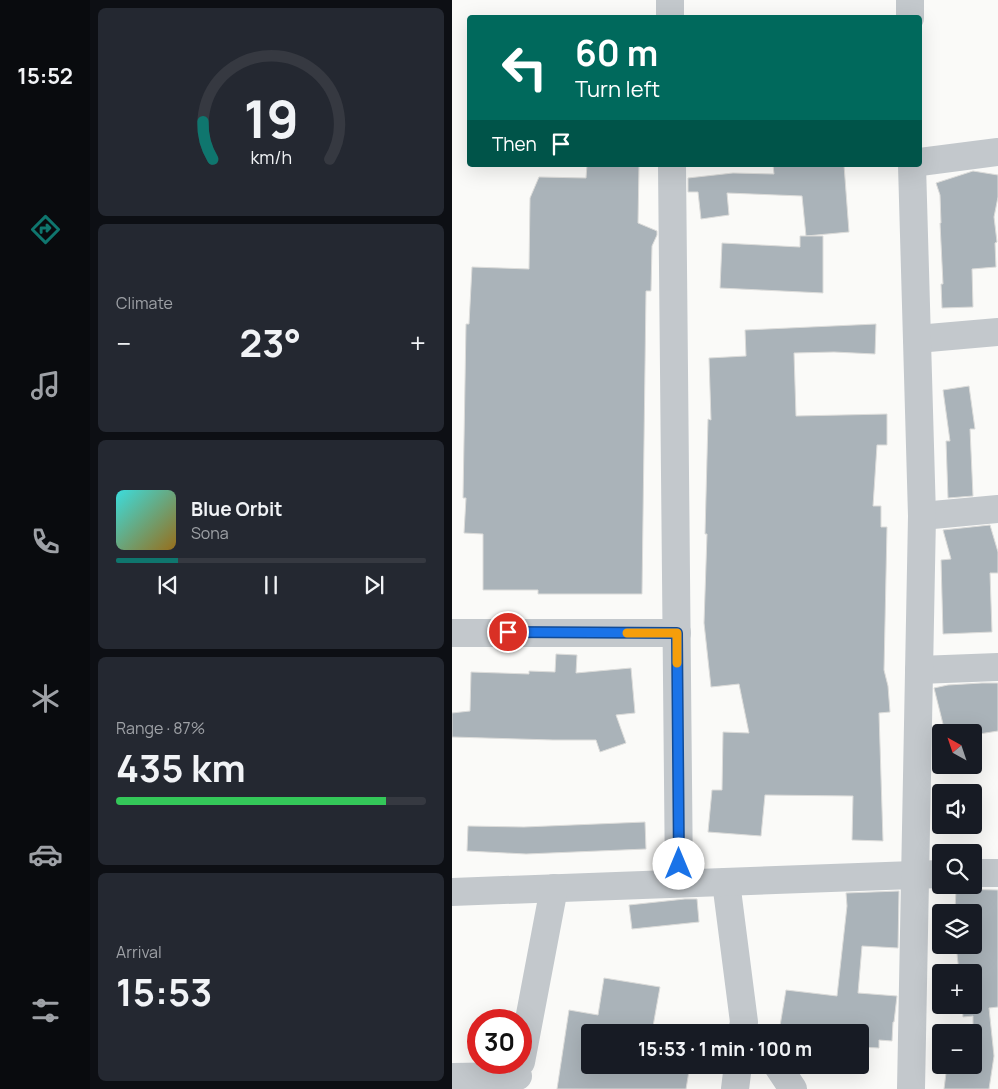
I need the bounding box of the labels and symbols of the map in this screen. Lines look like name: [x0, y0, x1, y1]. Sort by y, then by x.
pin: [487, 611, 529, 653]
north arrow: [932, 724, 982, 774]
position arrow: [652, 837, 704, 889]
speed limit sign: 30: [467, 1009, 532, 1074]

